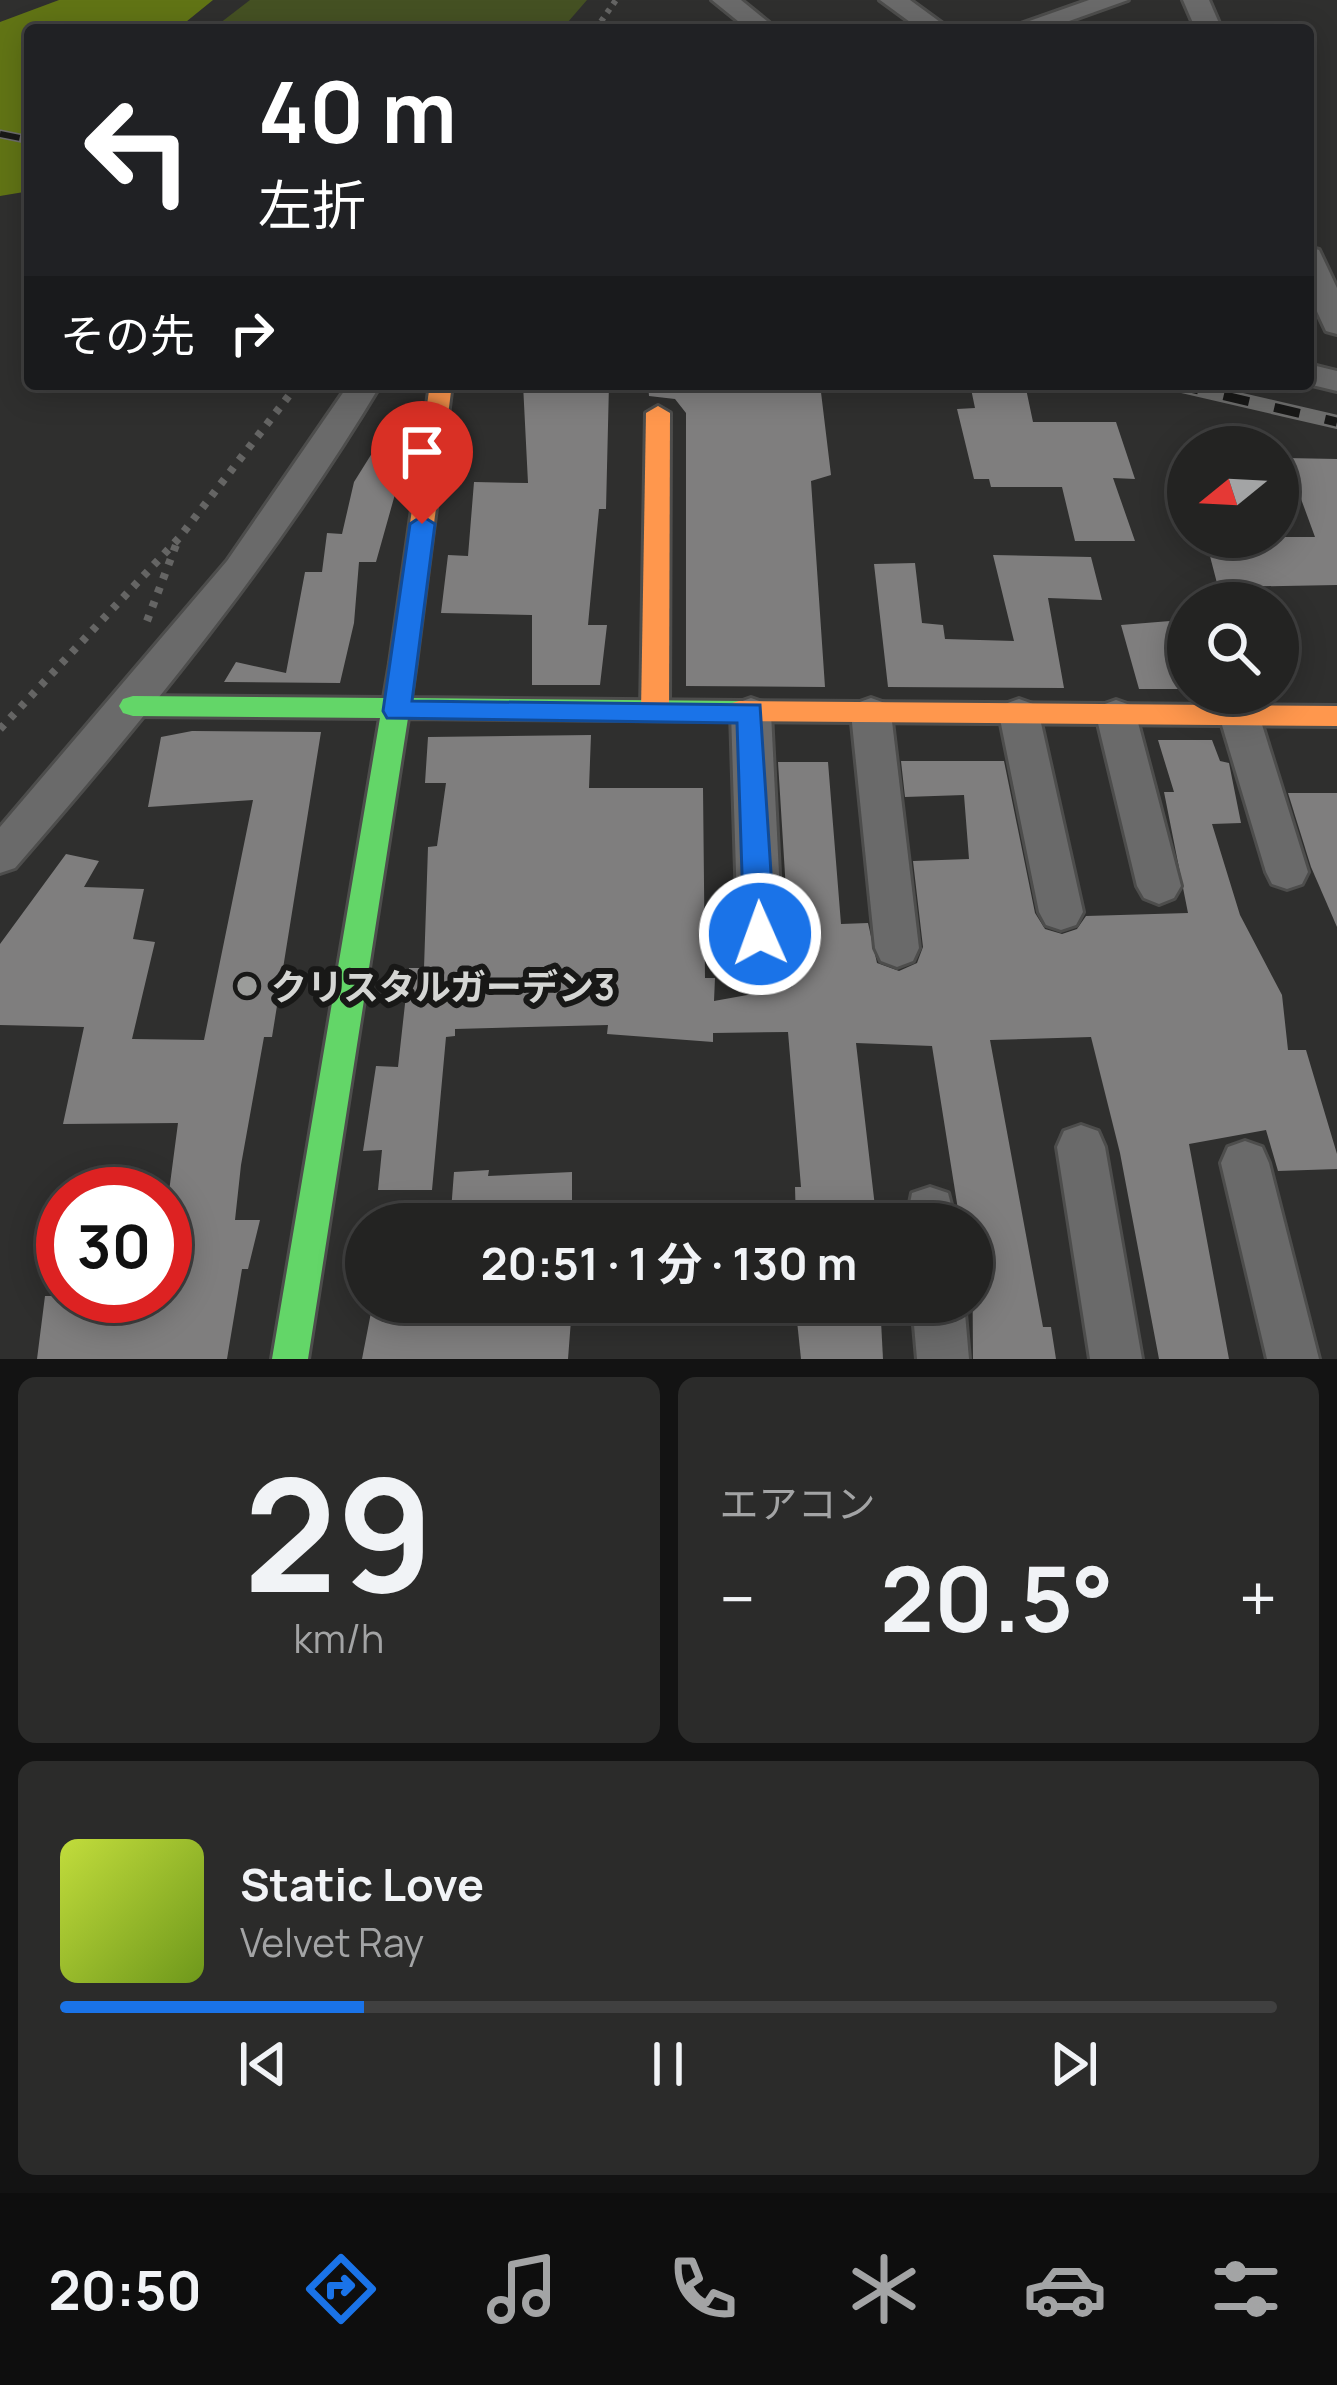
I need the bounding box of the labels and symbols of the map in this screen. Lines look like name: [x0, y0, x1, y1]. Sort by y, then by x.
pin: [371, 401, 473, 524]
north arrow: [1167, 426, 1299, 558]
position arrow: [697, 871, 823, 997]
place label: クリスタルガーデン3: [271, 962, 615, 1011]
marker: クリスタルガーデン3: [234, 973, 260, 999]
speed limit sign: 30: [36, 1167, 192, 1323]

